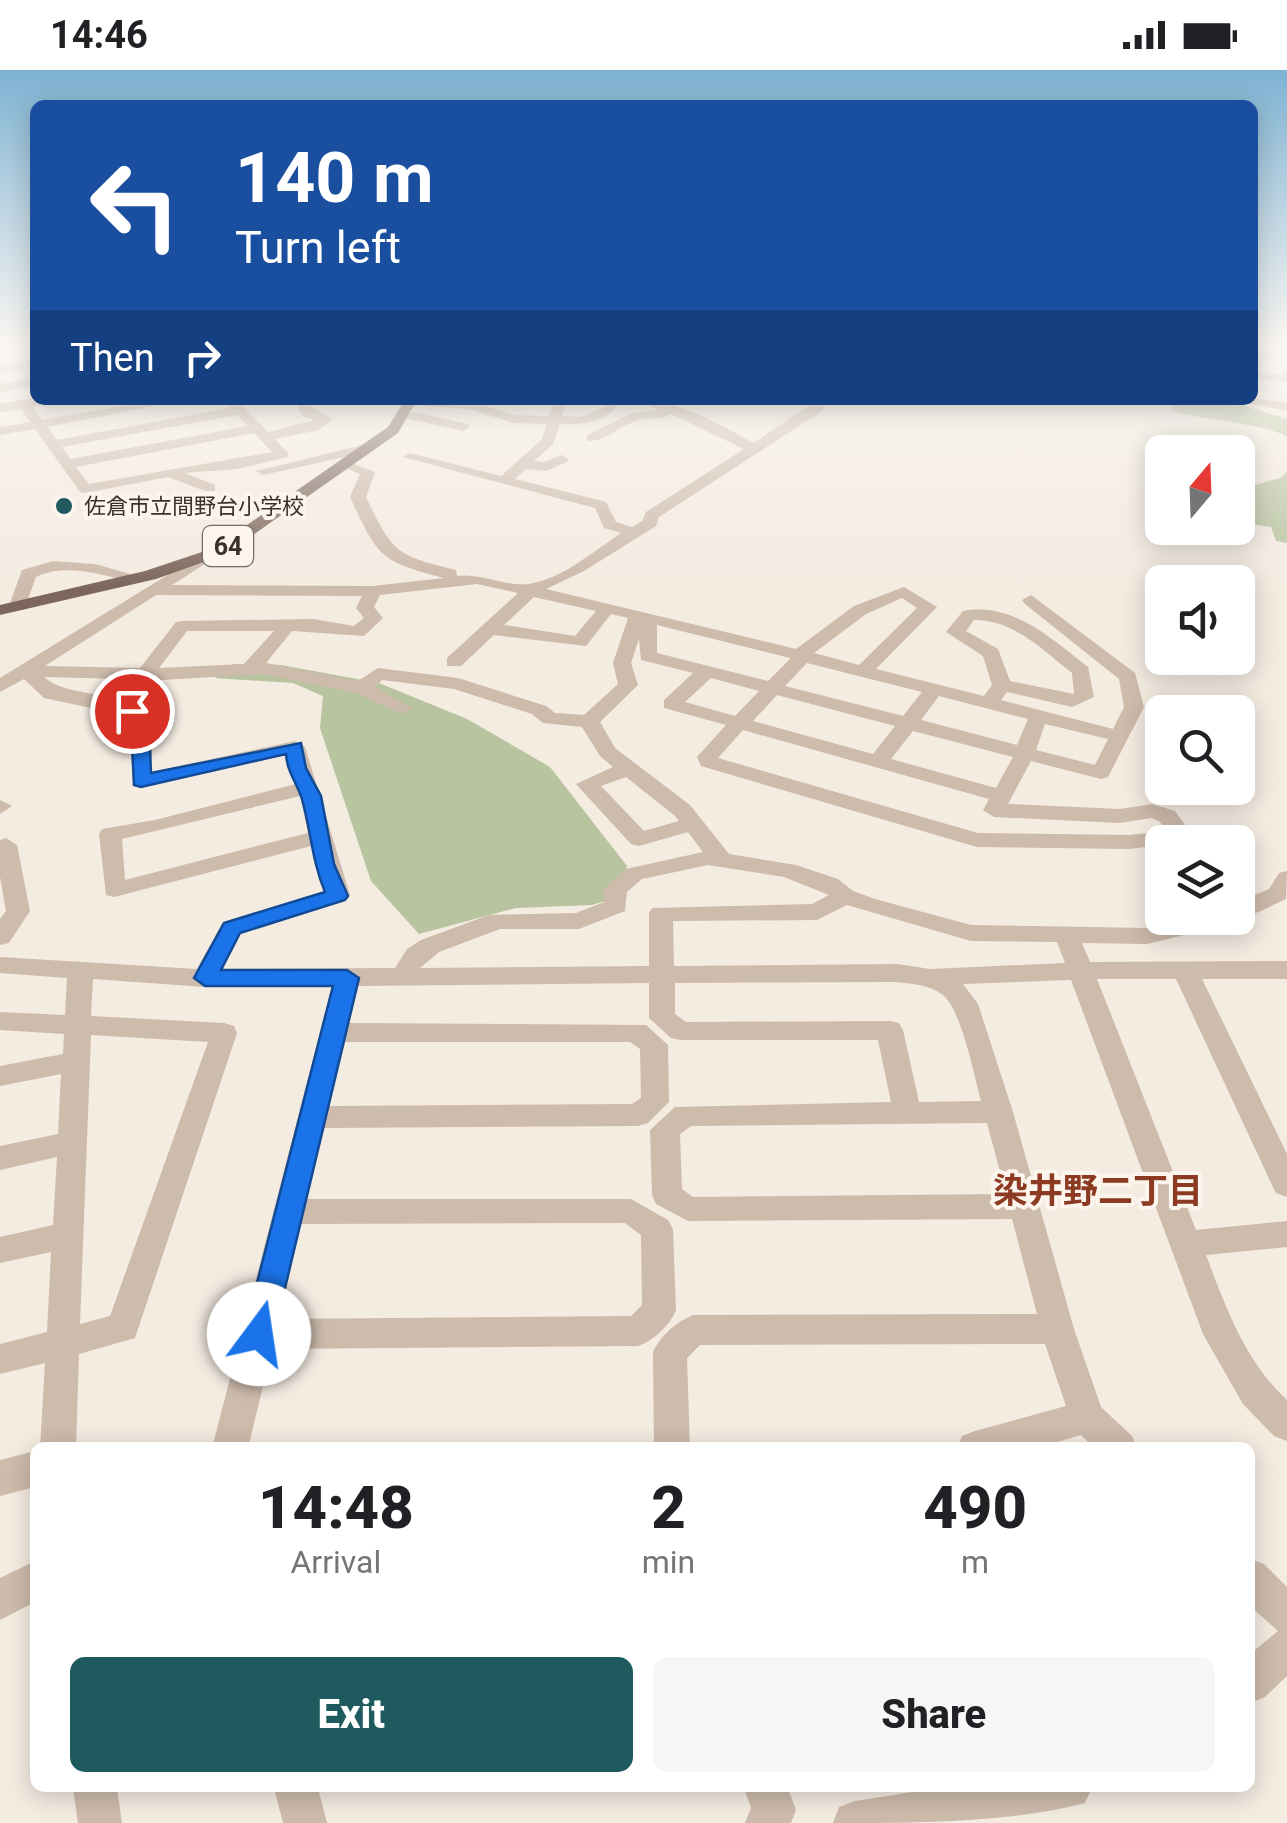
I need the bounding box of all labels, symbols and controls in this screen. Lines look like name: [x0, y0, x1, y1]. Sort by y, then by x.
text: 14:46: [50, 13, 148, 57]
text: 140 m: [235, 137, 434, 219]
icon: left: [70, 140, 200, 270]
text: Turn left: [235, 221, 401, 274]
icon: right: [175, 330, 230, 385]
text: Then: [70, 336, 155, 380]
north arrow: [1145, 435, 1255, 545]
map controls: [1145, 435, 1255, 935]
place label: 佐倉市立間野台小学校: [84, 494, 304, 519]
marker: 佐倉市立間野台小学校: [53, 495, 75, 517]
road number: 64: [203, 526, 253, 566]
button: sound: [1145, 565, 1255, 675]
pin: [90, 669, 175, 754]
icon: arrive: [105, 684, 160, 739]
button: search: [1145, 695, 1255, 805]
button: layers: [1145, 825, 1255, 935]
district label: 染井野二丁目: [993, 1171, 1203, 1212]
position arrow: [207, 1282, 311, 1386]
text: 14:48: [258, 1472, 414, 1543]
text: 2: [651, 1472, 686, 1543]
text: 490: [923, 1472, 1027, 1543]
text: Arrival: [290, 1543, 381, 1581]
text: min: [642, 1543, 695, 1581]
text: m: [961, 1543, 989, 1581]
button: Exit: [70, 1657, 633, 1772]
button: Share: [653, 1657, 1215, 1772]

